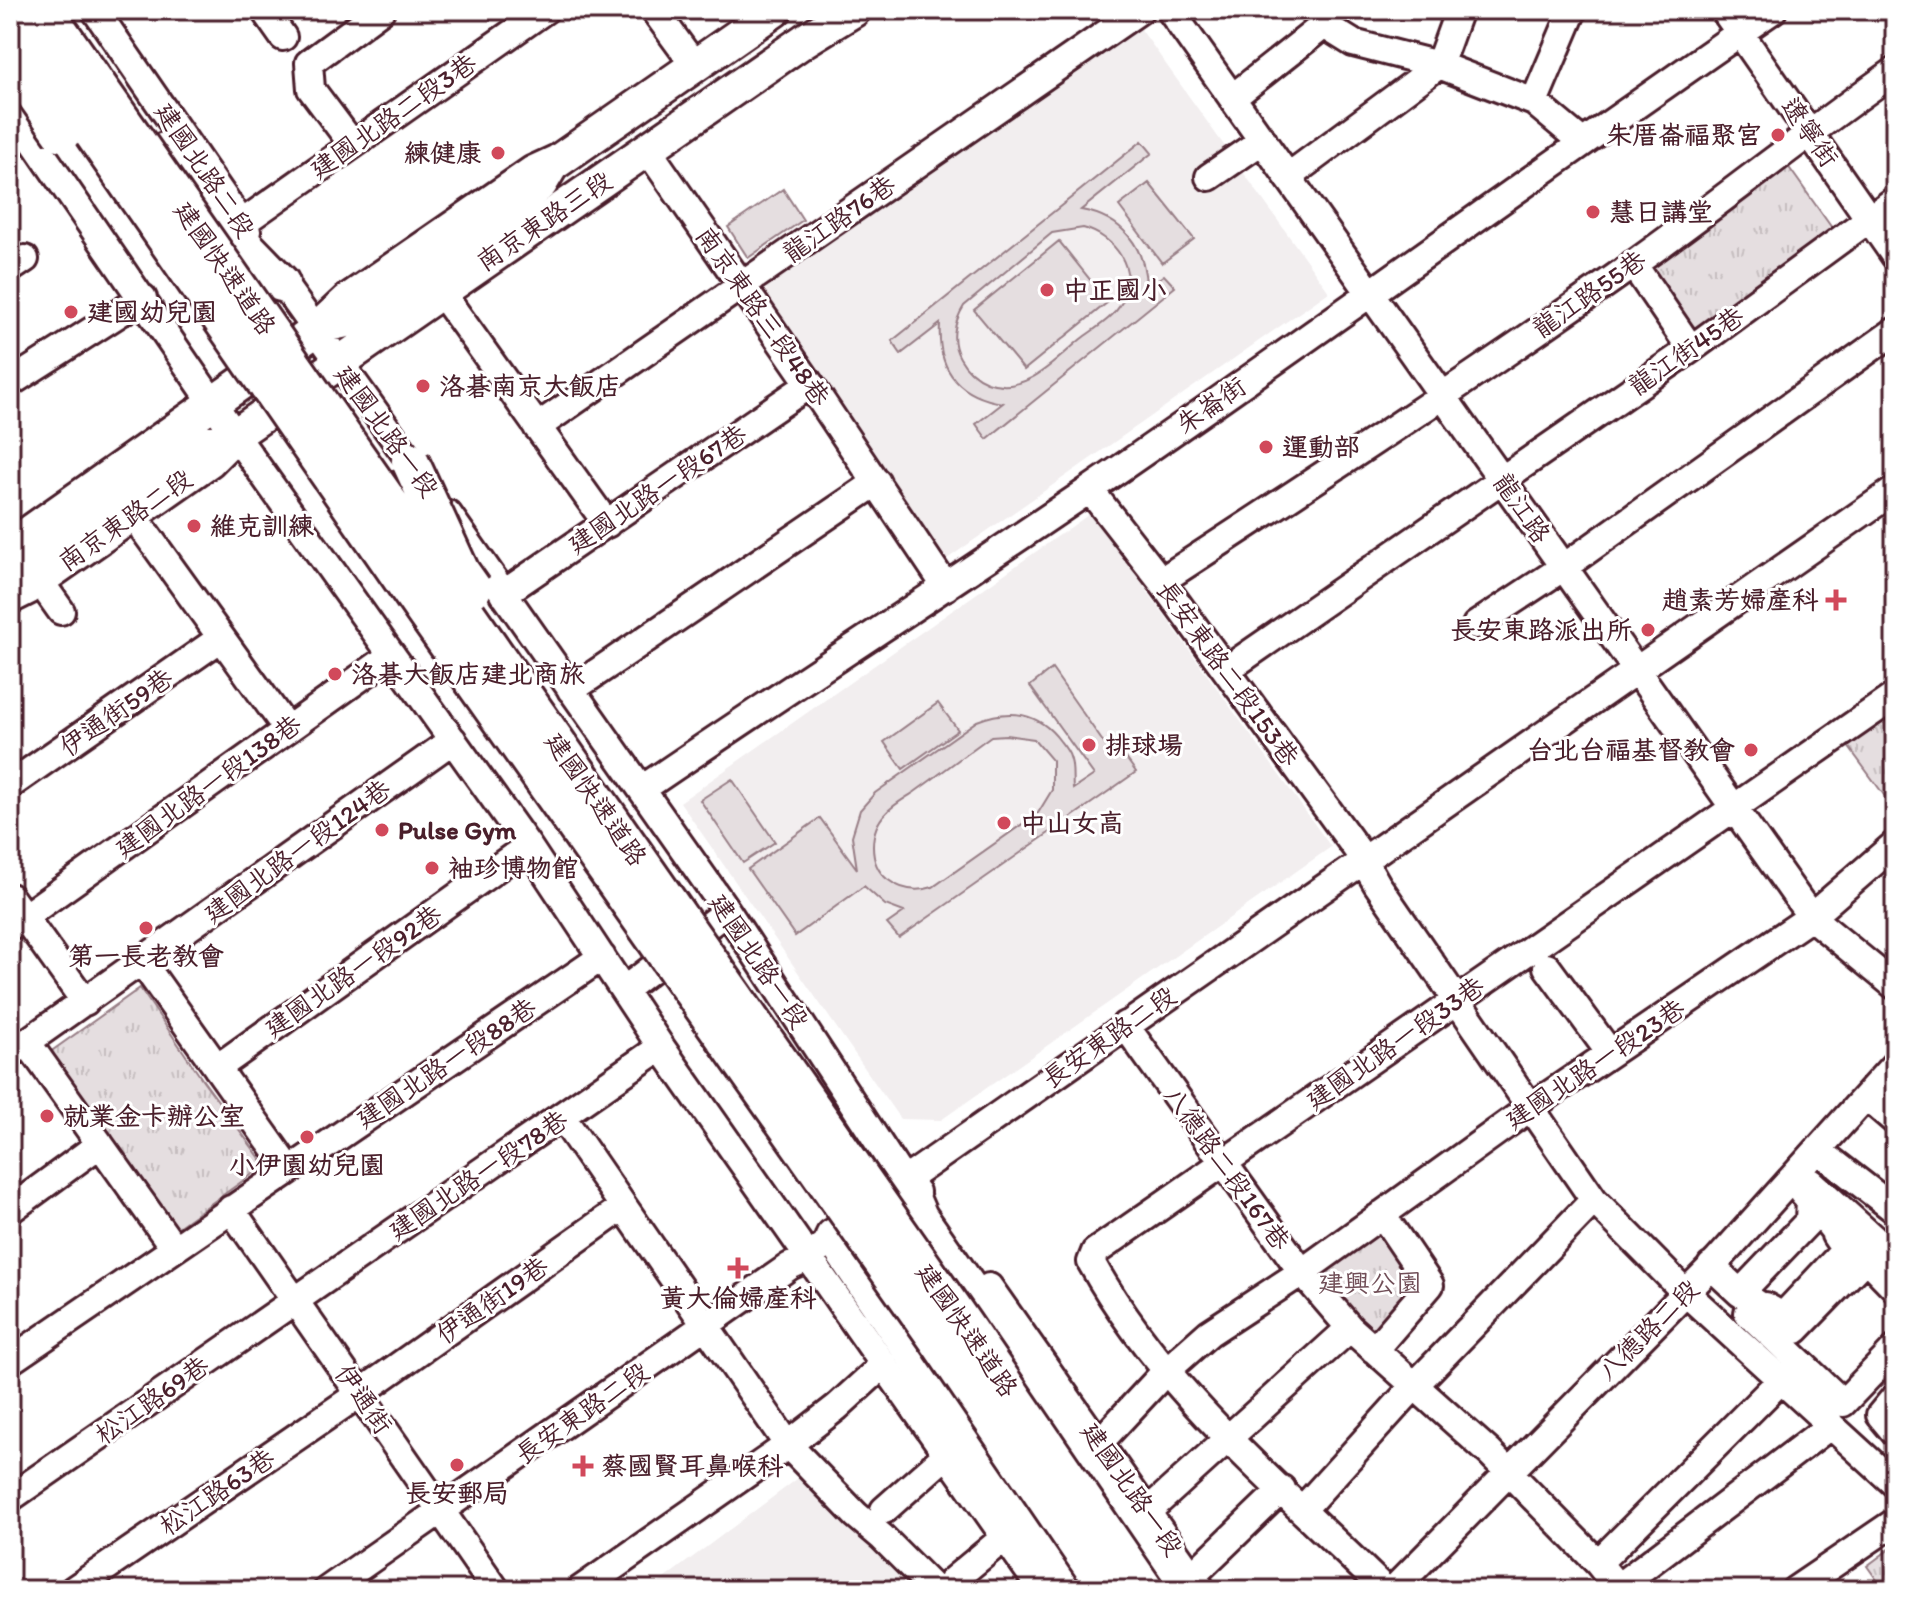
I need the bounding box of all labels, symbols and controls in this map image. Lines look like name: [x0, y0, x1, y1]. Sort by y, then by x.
street label: 建國北路二段3巷: [303, 47, 483, 185]
street label: 遼寧街: [1775, 91, 1845, 173]
street label: 建國北路二段: [148, 96, 262, 244]
place label: 朱厝崙福聚宮: [1606, 119, 1762, 151]
marker: 朱厝崙福聚宮: [1769, 126, 1787, 144]
place label: 練健康: [404, 137, 482, 169]
marker: 練健康: [489, 144, 507, 162]
street label: 南京東路三段: [470, 164, 618, 278]
street label: 龍江路76巷: [776, 168, 902, 270]
street label: 建國快速道路: [167, 195, 283, 341]
place label: 慧日講堂: [1609, 196, 1713, 228]
marker: 慧日講堂: [1584, 203, 1602, 221]
street label: 南京東路三段48巷: [689, 220, 837, 412]
street label: 龍江路55巷: [1526, 243, 1652, 345]
place label: 中正國小: [1063, 274, 1167, 306]
marker: 中正國小: [1038, 281, 1056, 299]
place label: 建國幼兒園: [87, 296, 217, 328]
street label: 龍江街45巷: [1622, 300, 1750, 402]
marker: 建國幼兒園: [62, 303, 80, 321]
street label: 建國北路一段: [328, 358, 446, 504]
place label: 洛碁南京大飯店: [439, 370, 621, 402]
street label: 朱崙街: [1170, 370, 1252, 440]
marker: 洛碁南京大飯店: [414, 377, 432, 395]
street label: 建國北路一段67巷: [562, 417, 752, 561]
place label: 運動部: [1282, 431, 1360, 463]
marker: 運動部: [1257, 438, 1275, 456]
street label: 南京東路二段: [52, 462, 198, 578]
street label: 龍江路: [1487, 467, 1557, 549]
place label: 維克訓練: [210, 510, 314, 542]
marker: 維克訓練: [185, 517, 203, 535]
street label: 長安東路二段153巷: [1150, 574, 1306, 772]
place label: 趙素芳婦產科: [1662, 584, 1819, 616]
marker: 趙素芳婦產科: [1825, 589, 1847, 611]
place label: 長安東路派出所: [1450, 614, 1632, 646]
marker: 長安東路派出所: [1639, 621, 1657, 639]
place label: 洛碁大飯店建北商旅: [351, 658, 585, 690]
street label: 伊通街59巷: [53, 661, 179, 763]
marker: 洛碁大飯店建北商旅: [326, 665, 344, 683]
street label: 建國北路一段138巷: [109, 708, 307, 864]
street label: 建國快速道路: [538, 726, 654, 872]
place label: 排球場: [1105, 729, 1183, 761]
place label: 台北台福基督教會: [1527, 734, 1735, 766]
marker: 排球場: [1080, 736, 1098, 754]
marker: 台北台福基督教會: [1742, 741, 1760, 759]
street label: 建國北路一段124巷: [197, 772, 397, 930]
place label: 中山女高: [1020, 807, 1124, 839]
place label: Pulse Gym: [398, 814, 517, 846]
marker: 中山女高: [995, 814, 1013, 832]
marker: Pulse Gym: [373, 821, 391, 839]
place label: 袖珍博物館: [448, 852, 578, 884]
marker: 袖珍博物館: [423, 859, 441, 877]
street label: 建國北路一段: [702, 887, 816, 1035]
street label: 建國北路一段92巷: [258, 898, 448, 1044]
marker: 第一長老教會: [137, 919, 155, 937]
place label: 第一長老教會: [68, 940, 224, 972]
street label: 建國北路一段33巷: [1300, 970, 1490, 1116]
street label: 長安東路二段: [1036, 979, 1182, 1095]
street label: 建國北路一段88巷: [350, 991, 542, 1135]
street label: 建國北路一段23巷: [1499, 992, 1691, 1136]
street label: 八德路二段167巷: [1157, 1080, 1297, 1256]
place label: 就業金卡辦公室: [63, 1100, 245, 1132]
street label: 建國北路一段78巷: [382, 1103, 574, 1247]
marker: 就業金卡辦公室: [38, 1107, 56, 1125]
marker: 小伊園幼兒園: [298, 1128, 316, 1146]
place label: 小伊園幼兒園: [229, 1149, 385, 1181]
street label: 伊通街19巷: [430, 1250, 554, 1350]
marker: 黃大倫婦產科: [727, 1257, 749, 1279]
street label: 建國快速道路: [909, 1257, 1025, 1403]
park label: 建興公園: [1318, 1267, 1422, 1299]
street label: 八德路二段: [1591, 1273, 1705, 1387]
place label: 黃大倫婦產科: [660, 1282, 817, 1314]
street label: 松江路69巷: [89, 1349, 215, 1451]
street label: 長安東路二段: [509, 1355, 655, 1471]
street label: 伊通街: [329, 1358, 399, 1440]
street label: 建國北路一段: [1074, 1416, 1190, 1562]
street label: 松江路63巷: [153, 1442, 281, 1542]
place label: 蔡國賢耳鼻喉科: [601, 1450, 784, 1482]
marker: 蔡國賢耳鼻喉科: [572, 1455, 594, 1477]
marker: 長安郵局: [448, 1456, 466, 1474]
place label: 長安郵局: [405, 1477, 509, 1509]

